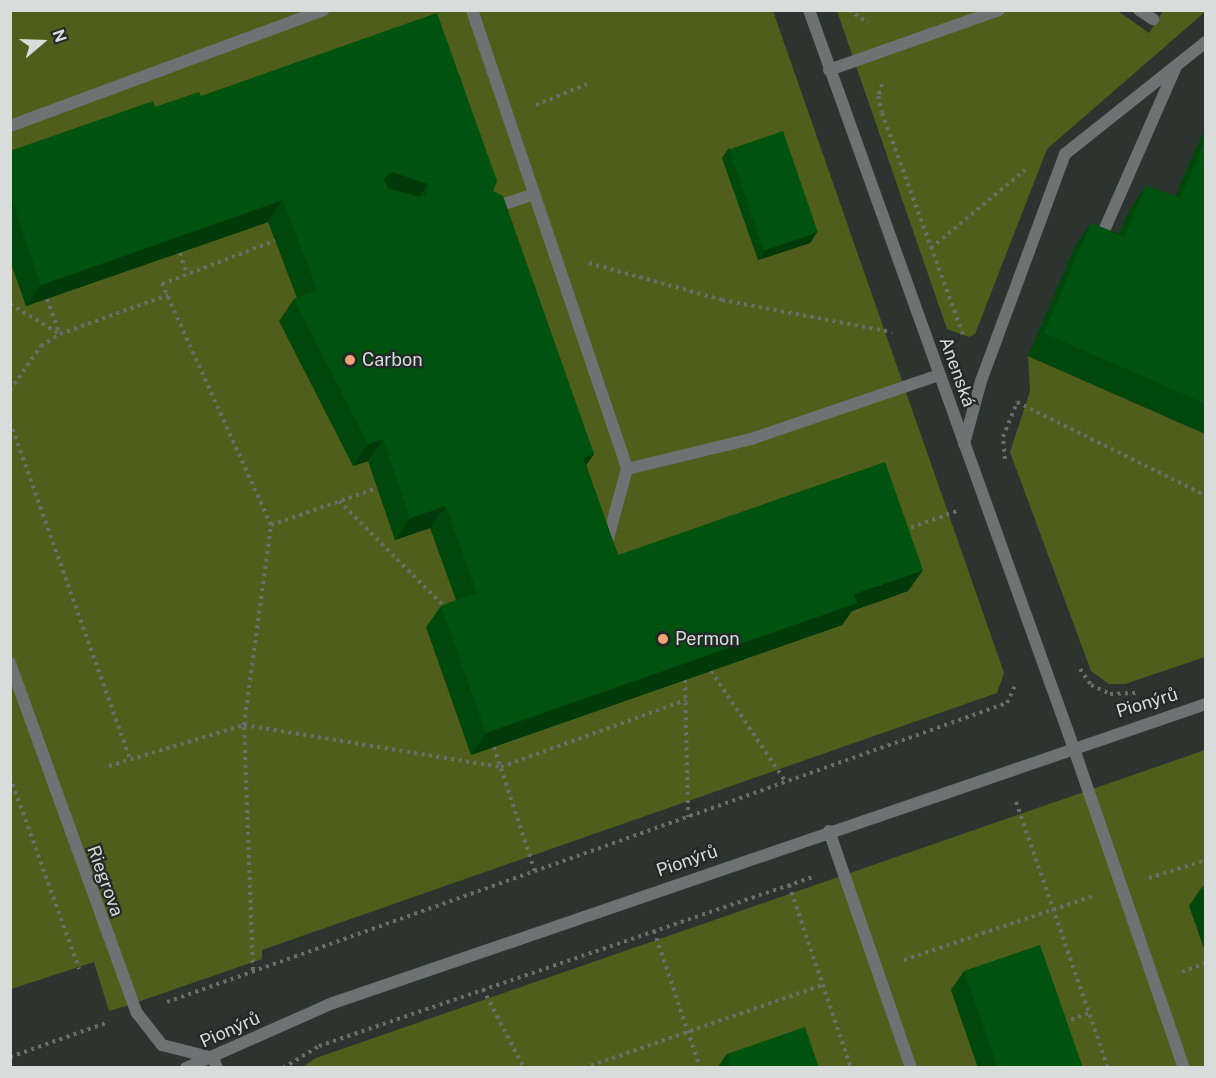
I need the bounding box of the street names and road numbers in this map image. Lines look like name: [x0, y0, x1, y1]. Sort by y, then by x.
street label: Anenská: [934, 334, 980, 410]
street label: Pionýrů: [1114, 683, 1180, 723]
street label: Pionýrů: [654, 840, 720, 882]
street label: Riegrova: [82, 843, 128, 919]
street label: Pionýrů: [197, 1007, 263, 1053]

